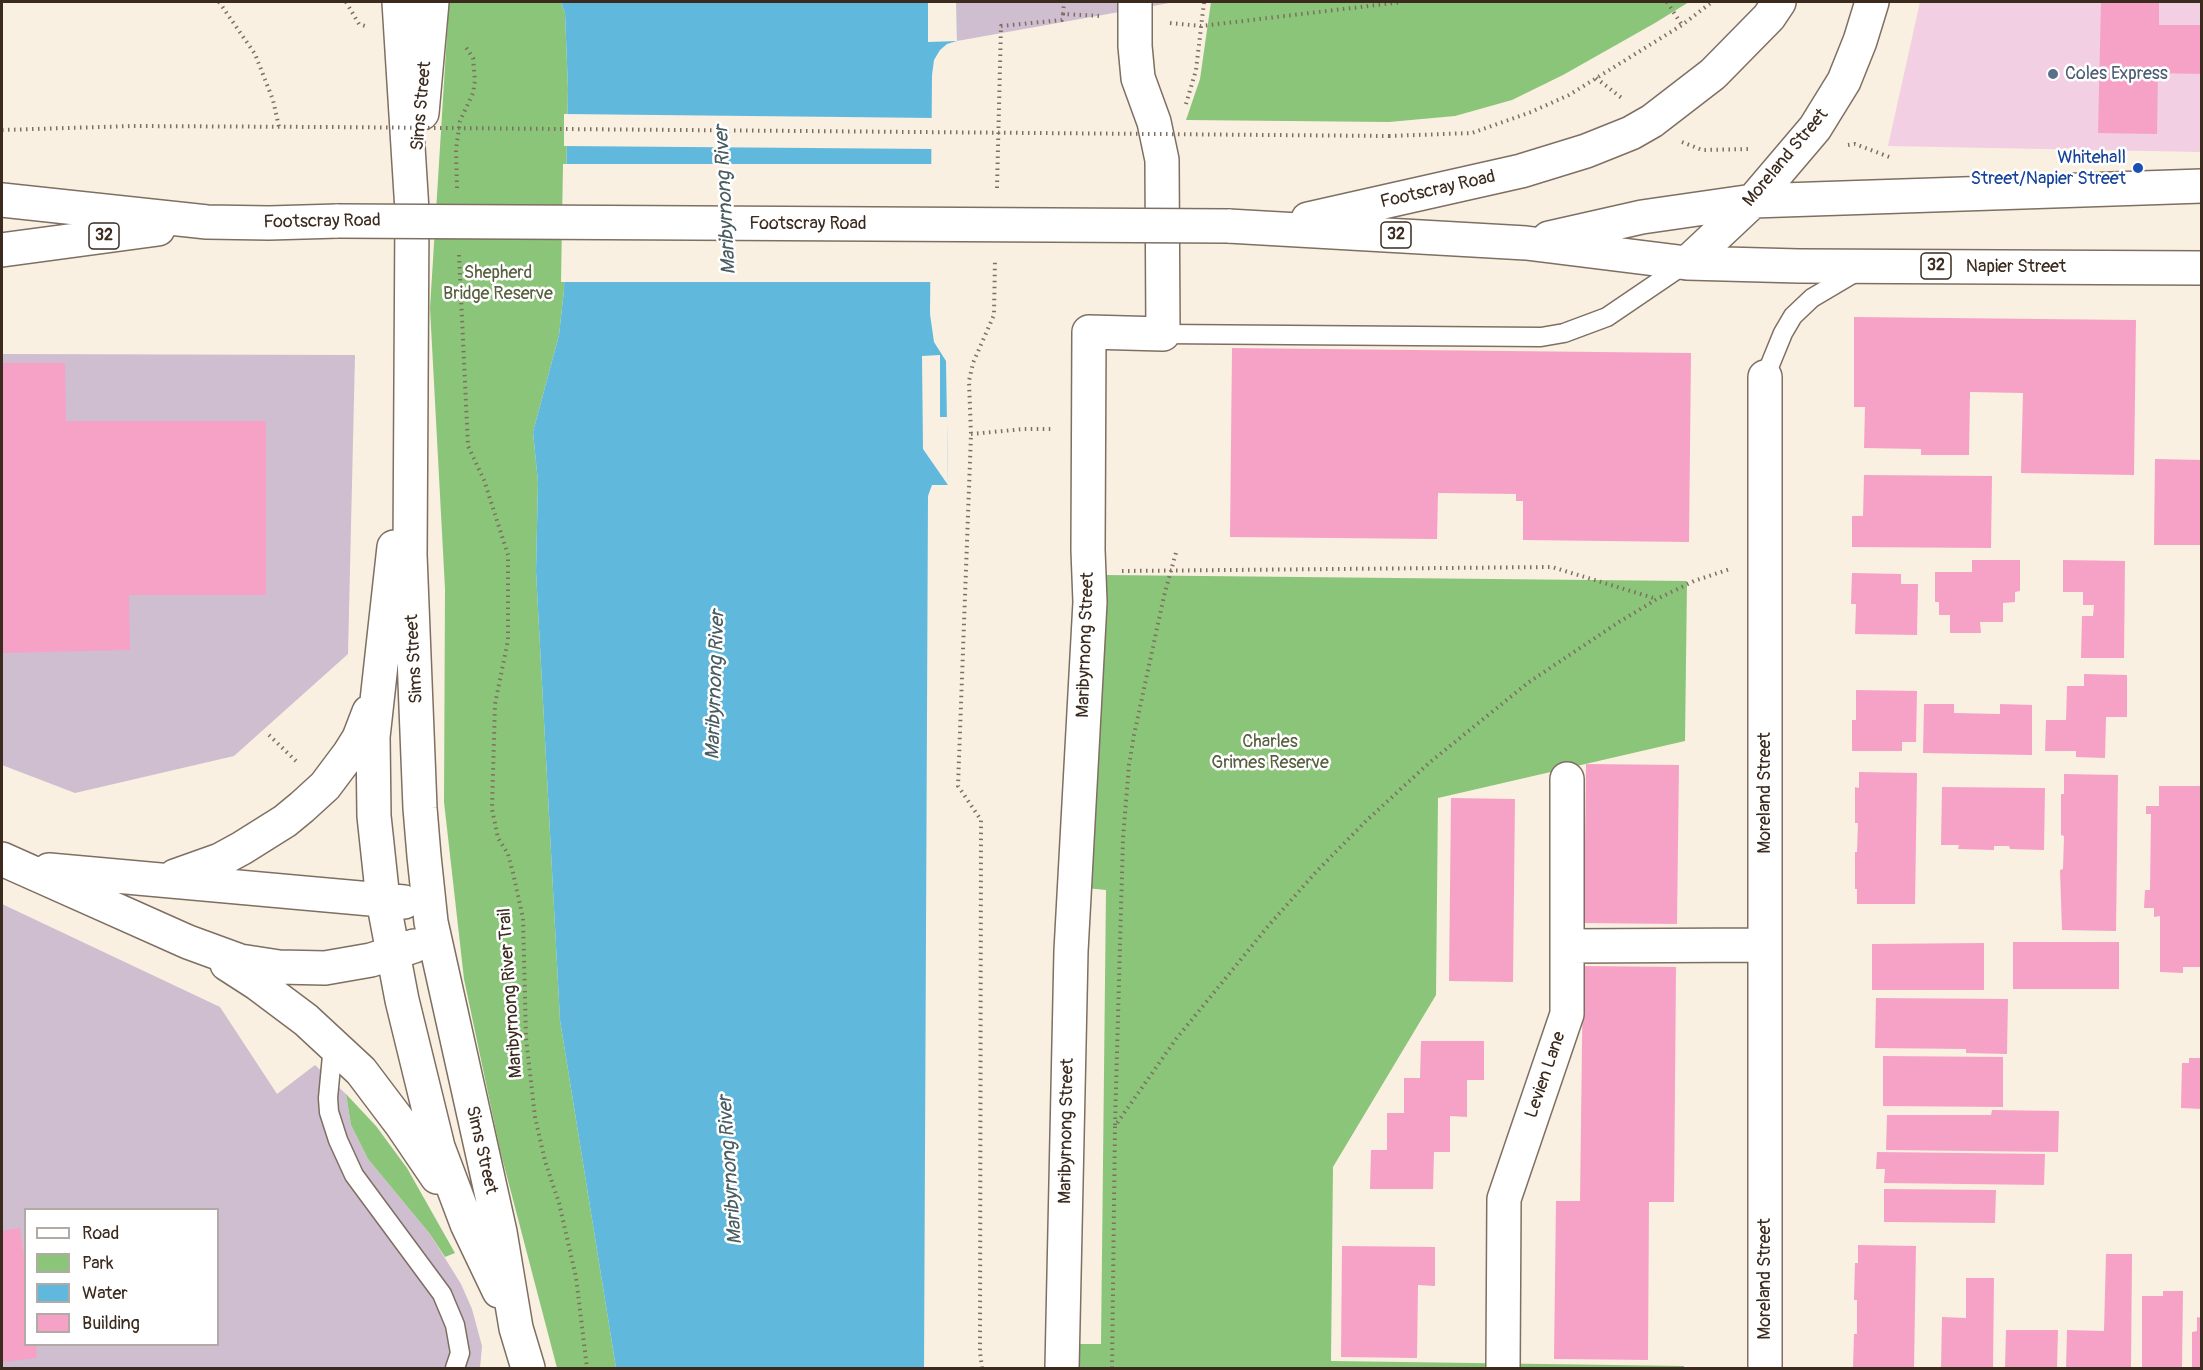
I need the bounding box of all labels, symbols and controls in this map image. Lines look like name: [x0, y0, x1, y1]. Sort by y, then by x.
street label: Sims Street: [407, 60, 437, 152]
place label: Coles Express: [2065, 63, 2168, 85]
marker: Coles Express: [2046, 67, 2060, 81]
street label: Moreland Street: [1739, 105, 1833, 211]
water label: Maribyrnong River: [710, 125, 742, 275]
place label: Whitehall Street/Napier Street: [1970, 147, 2126, 190]
marker: Whitehall Street/Napier Street: [2131, 161, 2145, 175]
street label: Footscray Road: [1378, 166, 1498, 214]
street label: Footscray Road: [263, 210, 381, 234]
street label: Footscray Road: [749, 213, 867, 235]
road number: 32: [1381, 222, 1411, 248]
road number: 32: [89, 223, 119, 249]
road number: 32: [1921, 253, 1951, 279]
street label: Napier Street: [1966, 256, 2066, 278]
park label: Shepherd Bridge Reserve: [443, 262, 553, 304]
street label: Maribyrnong Street: [1073, 572, 1099, 718]
water label: Maribyrnong River: [701, 610, 731, 760]
street label: Sims Street: [402, 614, 428, 704]
park label: Charles Grimes Reserve: [1211, 731, 1329, 774]
street label: Moreland Street: [1754, 732, 1776, 854]
street label: Maribyrnong River Trail: [494, 907, 528, 1079]
street label: Levien Lane: [1521, 1029, 1571, 1121]
street label: Maribyrnong Street: [1055, 1058, 1079, 1204]
water label: Maribyrnong River: [714, 1095, 748, 1245]
street label: Sims Street: [460, 1104, 502, 1196]
legend: [24, 1208, 219, 1346]
street label: Moreland Street: [1754, 1218, 1776, 1340]
text: Road: [82, 1222, 119, 1245]
text: Park: [82, 1252, 114, 1275]
text: Water: [82, 1282, 128, 1305]
text: Building: [82, 1312, 140, 1335]

